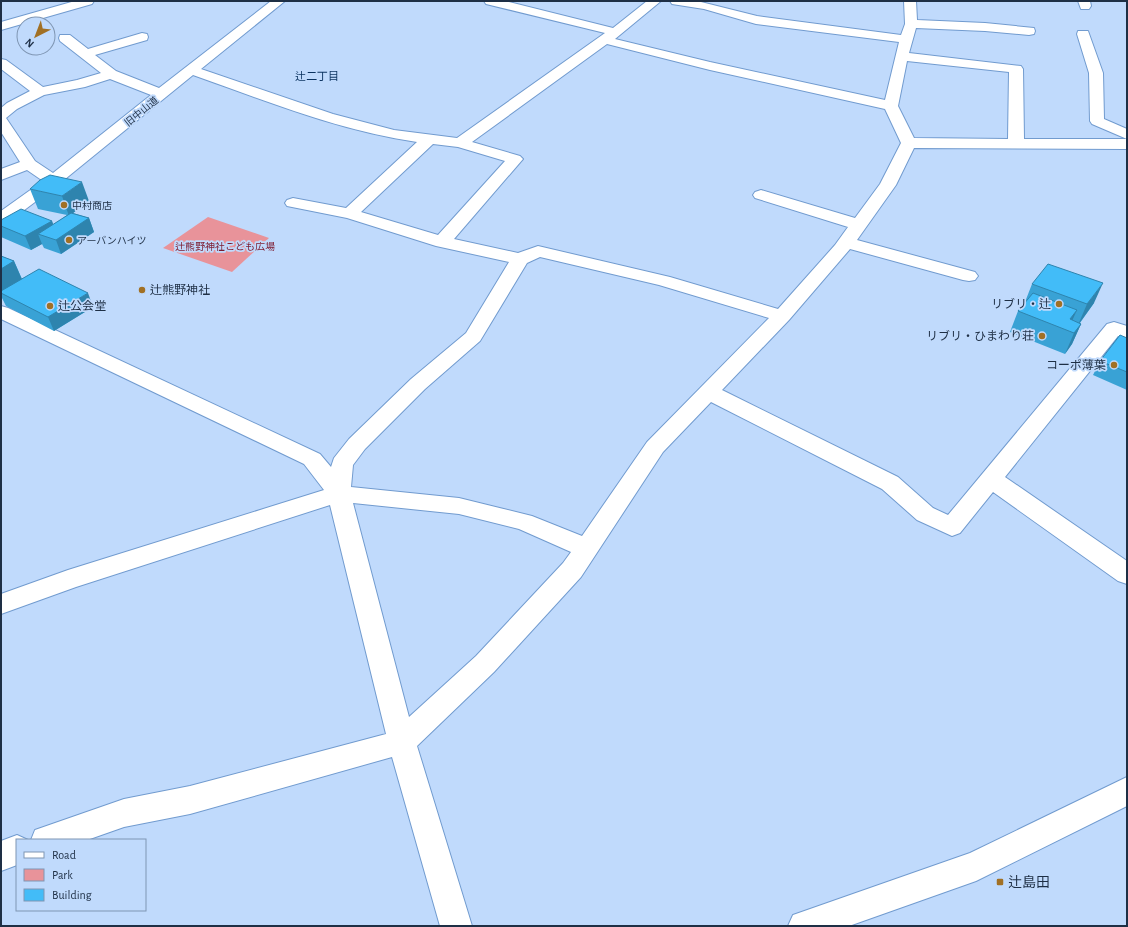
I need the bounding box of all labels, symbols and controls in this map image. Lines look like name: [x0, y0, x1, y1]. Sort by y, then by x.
north arrow: [16, 16, 56, 56]
text: N: [23, 36, 36, 50]
district label: 辻二丁目: [295, 71, 339, 82]
street label: 旧中山道: [122, 95, 160, 128]
marker: 中村商店: [59, 200, 69, 210]
place label: 中村商店: [72, 200, 112, 211]
marker: アーバンハイツ: [64, 235, 74, 245]
place label: アーバンハイツ: [77, 235, 147, 246]
park label: 辻熊野神社こども広場: [175, 241, 275, 252]
place label: 辻熊野神社: [150, 283, 210, 296]
marker: 辻熊野神社: [137, 285, 147, 295]
place label: リブリ・辻: [991, 297, 1051, 310]
marker: リブリ・辻: [1054, 299, 1064, 309]
place label: 辻公会堂: [58, 300, 106, 312]
marker: 辻公会堂: [45, 301, 55, 311]
place label: リブリ・ひまわり荘: [926, 329, 1034, 342]
marker: リブリ・ひまわり荘: [1037, 331, 1047, 341]
place label: コーポ薄葉: [1046, 359, 1106, 371]
marker: コーポ薄葉: [1109, 360, 1119, 370]
legend: [16, 839, 146, 911]
text: Road: [52, 849, 76, 861]
text: Park: [52, 869, 73, 881]
place label: 辻島田: [1008, 875, 1050, 890]
marker: 辻島田: [995, 877, 1005, 887]
text: Building: [52, 889, 92, 901]

